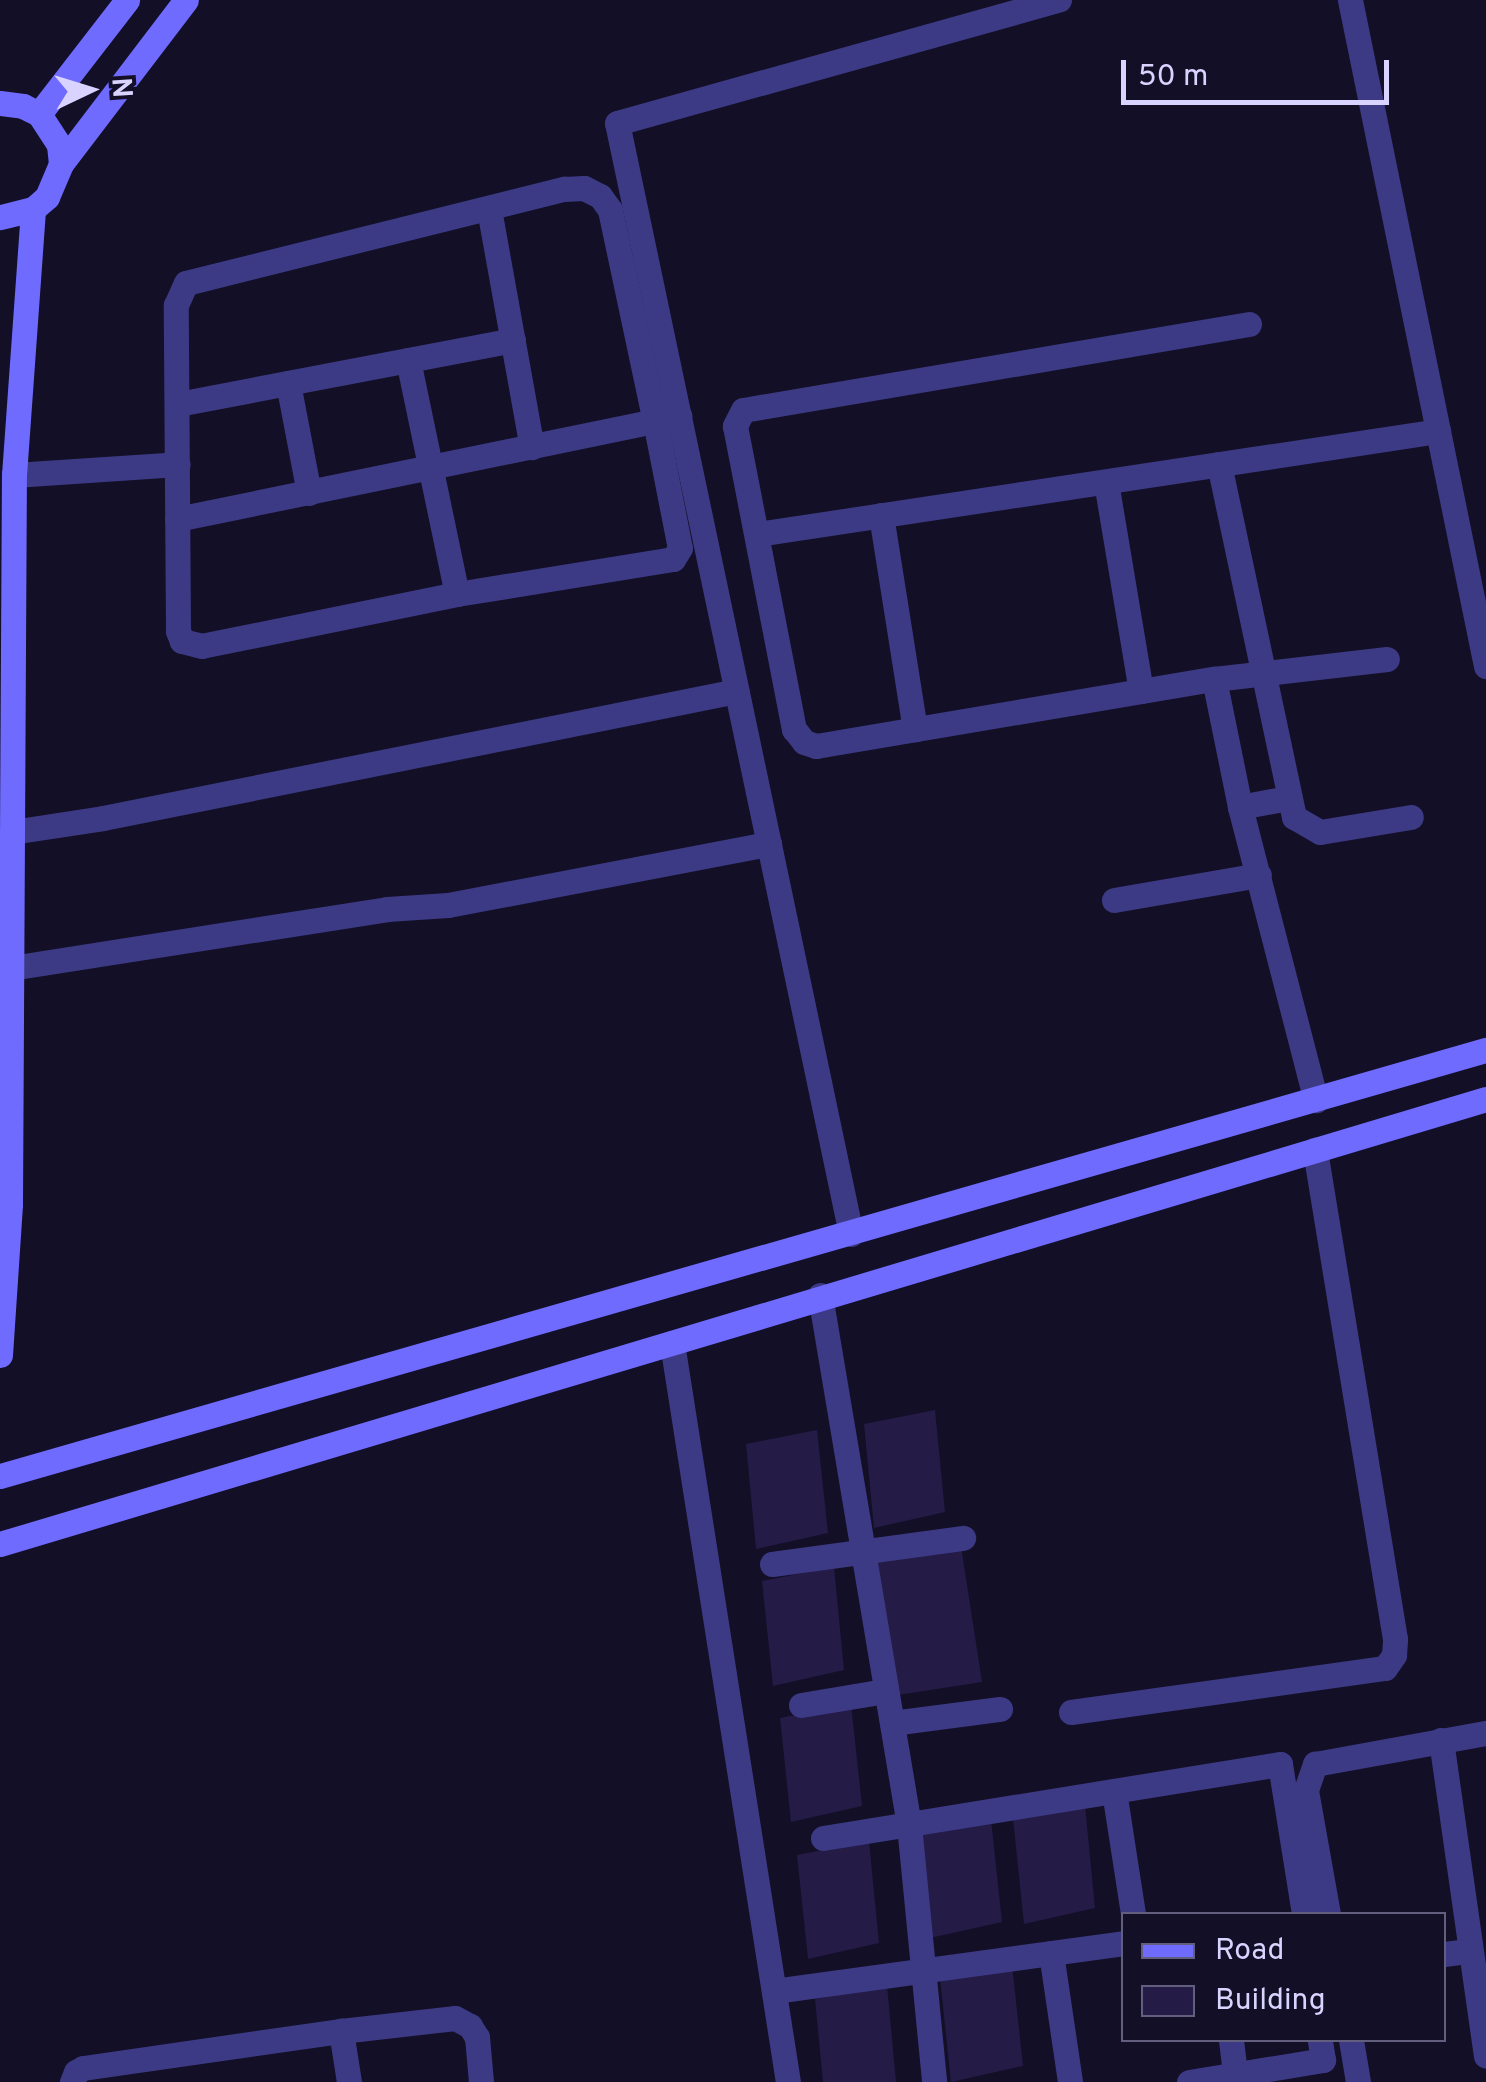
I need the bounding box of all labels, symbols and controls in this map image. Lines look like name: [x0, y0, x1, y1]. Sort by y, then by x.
north arrow: [40, 40, 140, 140]
scale bar: [1126, 40, 1394, 102]
text: 50 m: [1138, 59, 1208, 96]
text: N: [101, 77, 139, 99]
legend: [1121, 1912, 1446, 2042]
text: Road: [1215, 1933, 1284, 1970]
text: Building: [1215, 1983, 1326, 2020]

